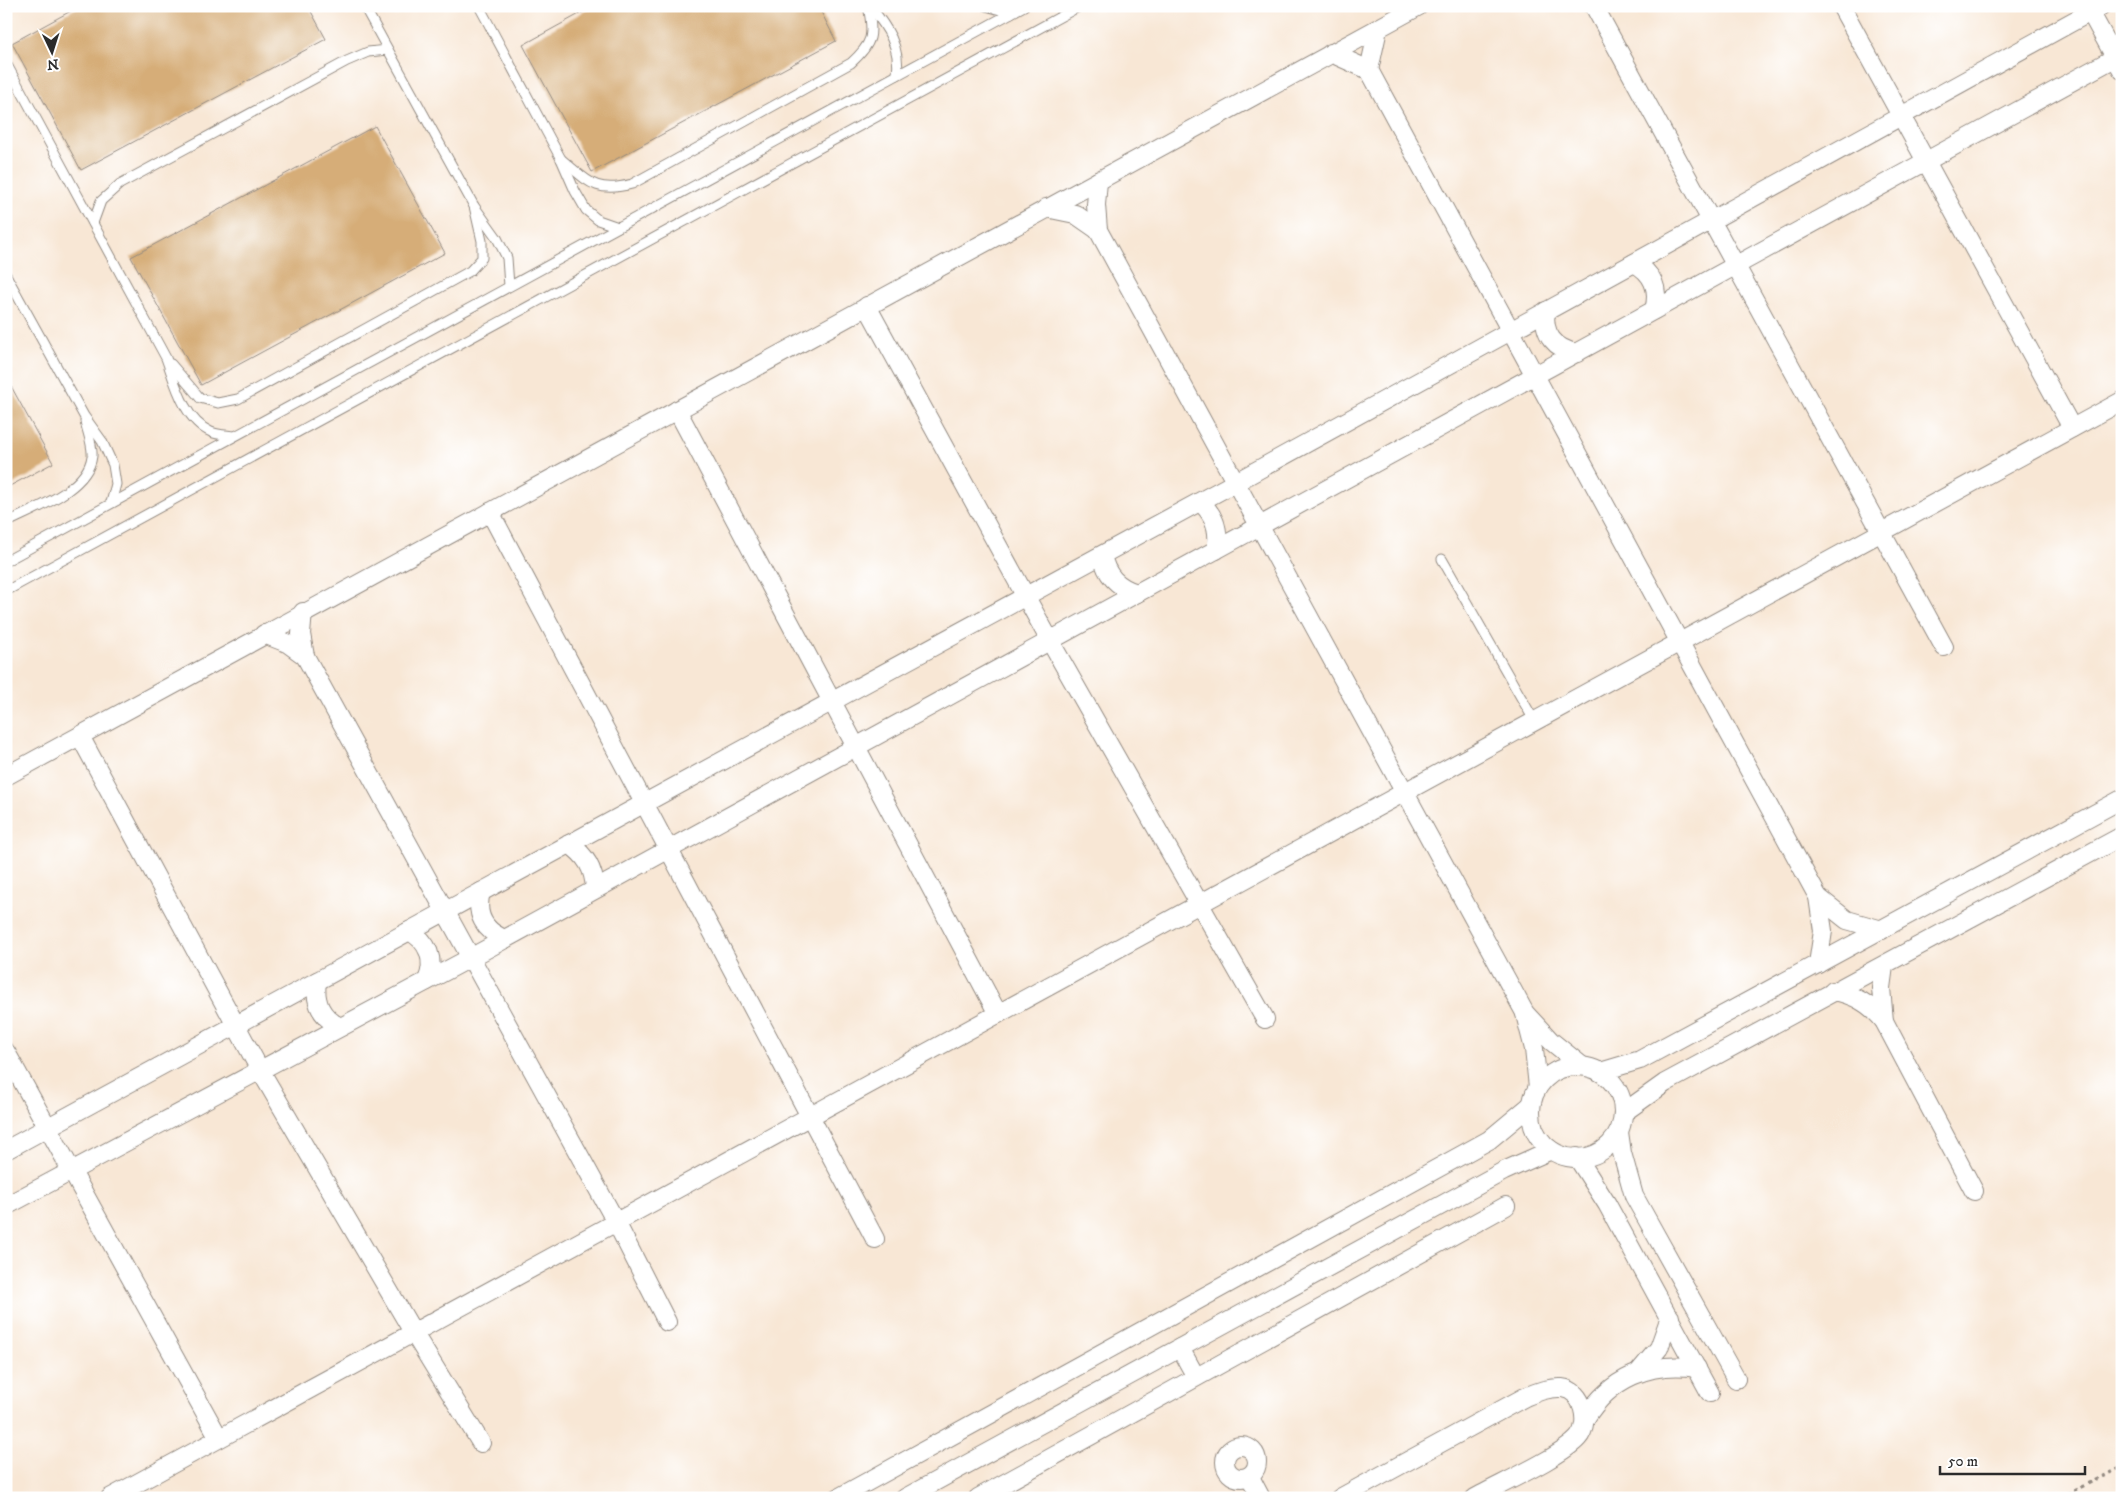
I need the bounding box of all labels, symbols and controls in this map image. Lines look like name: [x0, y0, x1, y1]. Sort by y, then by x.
north arrow: [28, 28, 78, 78]
text: N: [46, 55, 59, 73]
scale bar: [1940, 1444, 2086, 1476]
text: 50 m: [1948, 1452, 1978, 1471]

